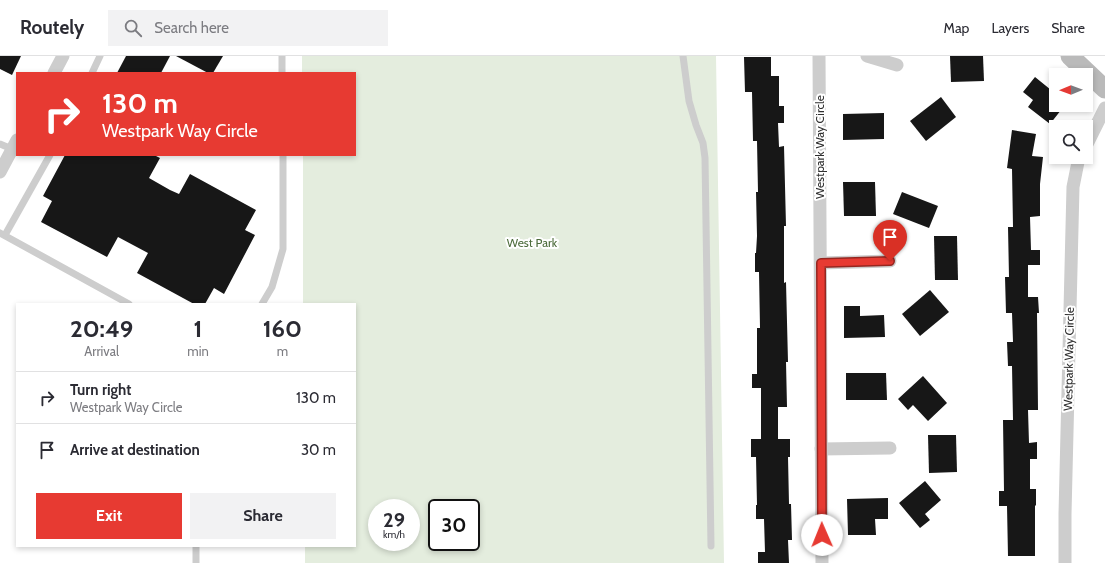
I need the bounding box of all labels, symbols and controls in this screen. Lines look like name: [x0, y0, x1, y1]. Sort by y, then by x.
search box: [108, 10, 388, 46]
text: Routely: [20, 16, 84, 39]
icon: search: [122, 17, 144, 39]
text: Search here: [154, 19, 229, 37]
text: Map: [944, 19, 969, 37]
text: Layers: [991, 19, 1029, 37]
text: Share: [1051, 19, 1085, 37]
north arrow: [1049, 68, 1093, 112]
map controls: [1049, 68, 1093, 164]
text: 130 m: [102, 86, 178, 120]
icon: right: [36, 88, 88, 140]
street label: Westpark Way Circle: [812, 95, 827, 199]
text: Westpark Way Circle: [102, 120, 258, 142]
button: search: [1049, 120, 1093, 164]
pin: [873, 220, 907, 261]
icon: arrive: [879, 226, 901, 248]
park label: West Park: [507, 235, 558, 250]
street label: Westpark Way Circle: [1060, 307, 1077, 411]
text: 20:49: [70, 314, 133, 343]
text: 1: [194, 314, 202, 343]
text: 160: [263, 314, 302, 343]
text: Arrival: [84, 343, 119, 359]
text: min: [187, 343, 209, 359]
text: m: [277, 343, 288, 359]
text: Turn right: [70, 381, 131, 399]
icon: right: [36, 387, 58, 409]
text: 130 m: [296, 389, 336, 407]
text: Westpark Way Circle: [70, 399, 182, 415]
icon: arrive: [36, 439, 58, 461]
text: Arrive at destination: [70, 441, 200, 459]
text: 30 m: [301, 441, 336, 459]
button: Exit: [36, 493, 182, 539]
button: Share: [190, 493, 336, 539]
speed limit sign: 30: [428, 499, 480, 551]
text: 29: [383, 508, 405, 532]
position arrow: [801, 514, 843, 556]
text: km/h: [383, 528, 405, 541]

